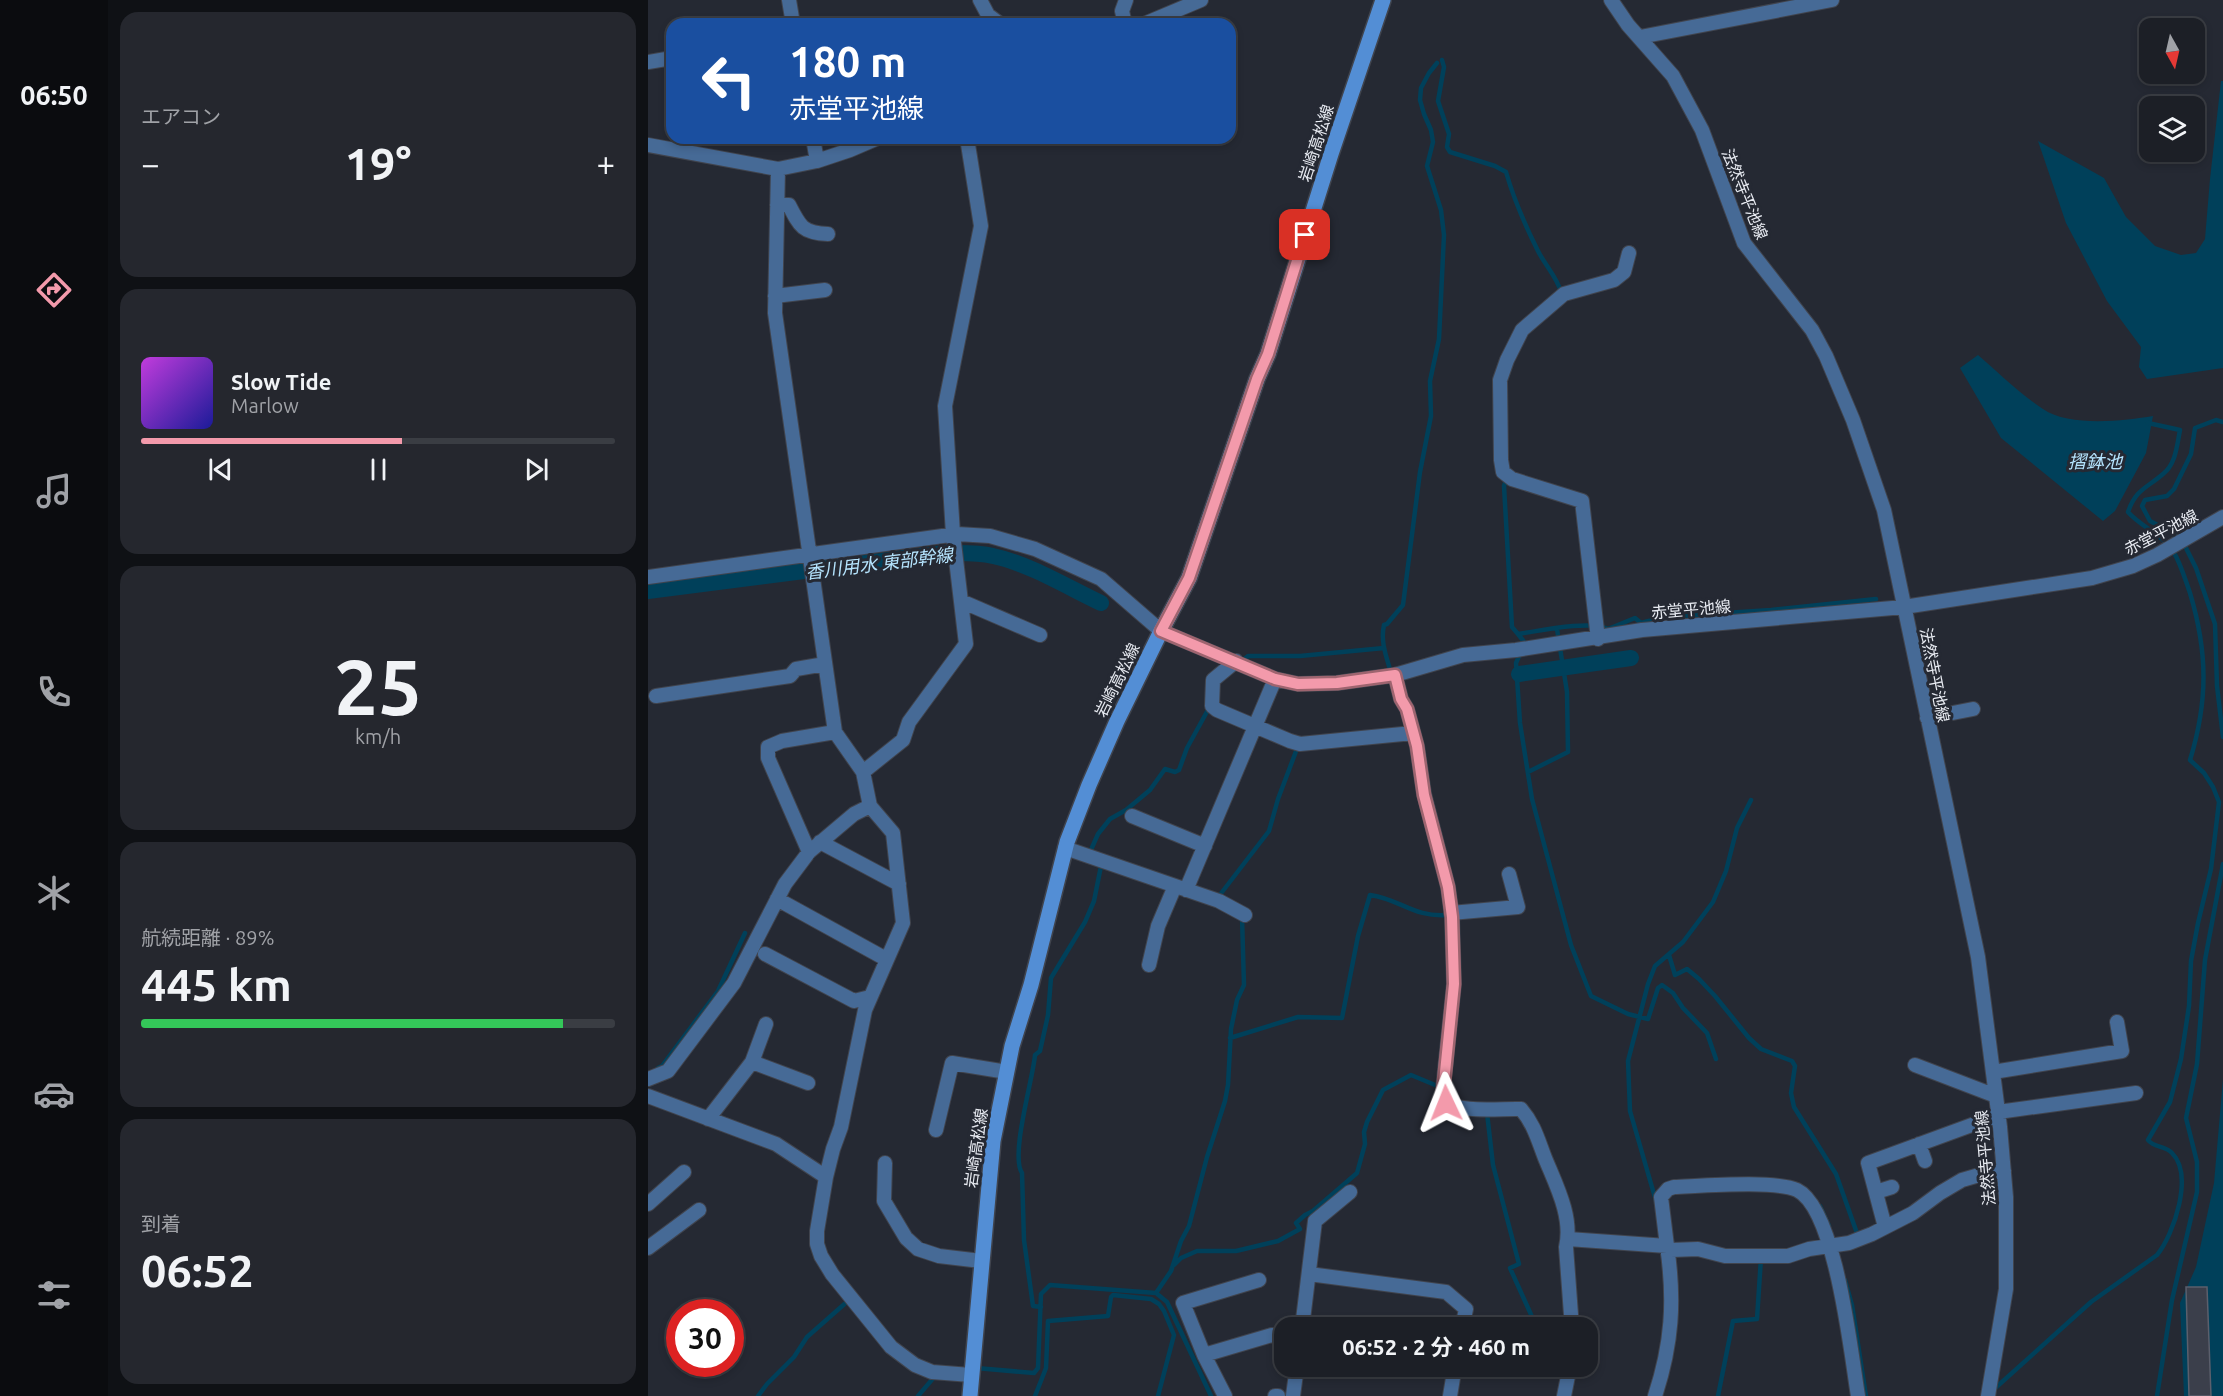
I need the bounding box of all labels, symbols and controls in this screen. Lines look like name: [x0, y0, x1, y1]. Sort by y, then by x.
north arrow: [2139, 18, 2205, 84]
map controls: [2139, 18, 2205, 162]
text: 180 m: [789, 38, 906, 85]
icon: left: [690, 42, 768, 120]
text: 06:50: [20, 80, 88, 110]
text: 赤堂平池線: [789, 93, 924, 123]
button: layers: [2139, 96, 2205, 162]
street label: 岩崎高松線: [1295, 102, 1337, 184]
text: エアコン: [141, 105, 221, 128]
text: 19°: [345, 138, 411, 189]
text: −: [141, 145, 160, 182]
text: +: [596, 145, 615, 182]
street label: 法然寺平池線: [1719, 146, 1771, 242]
pin: [1279, 209, 1330, 260]
icon: arrive: [1288, 218, 1321, 251]
icon: directions: [33, 269, 75, 311]
text: Slow Tide: [231, 369, 331, 394]
text: Marlow: [231, 394, 299, 417]
water label: 摺鉢池: [2068, 451, 2124, 471]
icon: previous: [204, 453, 237, 486]
icon: pause: [362, 453, 395, 486]
icon: next: [520, 453, 553, 486]
icon: music: [33, 470, 75, 512]
street label: 赤堂平池線: [2121, 506, 2201, 558]
water label: 香川用水 東部幹線: [804, 544, 956, 582]
street label: 赤堂平池線: [1650, 597, 1732, 621]
street label: 法然寺平池線: [1917, 626, 1953, 724]
street label: 岩崎高松線: [1091, 640, 1143, 720]
text: 25: [334, 642, 422, 730]
icon: phone: [33, 671, 75, 713]
text: km/h: [355, 725, 401, 748]
icon: climate: [33, 872, 75, 914]
text: 航続距離 · 89%: [141, 926, 274, 949]
text: 445 km: [141, 959, 292, 1010]
position arrow: [1414, 1071, 1478, 1135]
icon: car: [33, 1073, 75, 1115]
street label: 岩崎高松線: [962, 1107, 990, 1189]
street label: 法然寺平池線: [1972, 1109, 1998, 1207]
text: 到着: [141, 1212, 181, 1235]
text: 06:52: [141, 1245, 254, 1296]
icon: filters: [33, 1274, 75, 1316]
speed limit sign: 30: [666, 1299, 744, 1377]
text: 06:52 · 2 分 · 460 m: [1342, 1334, 1530, 1359]

